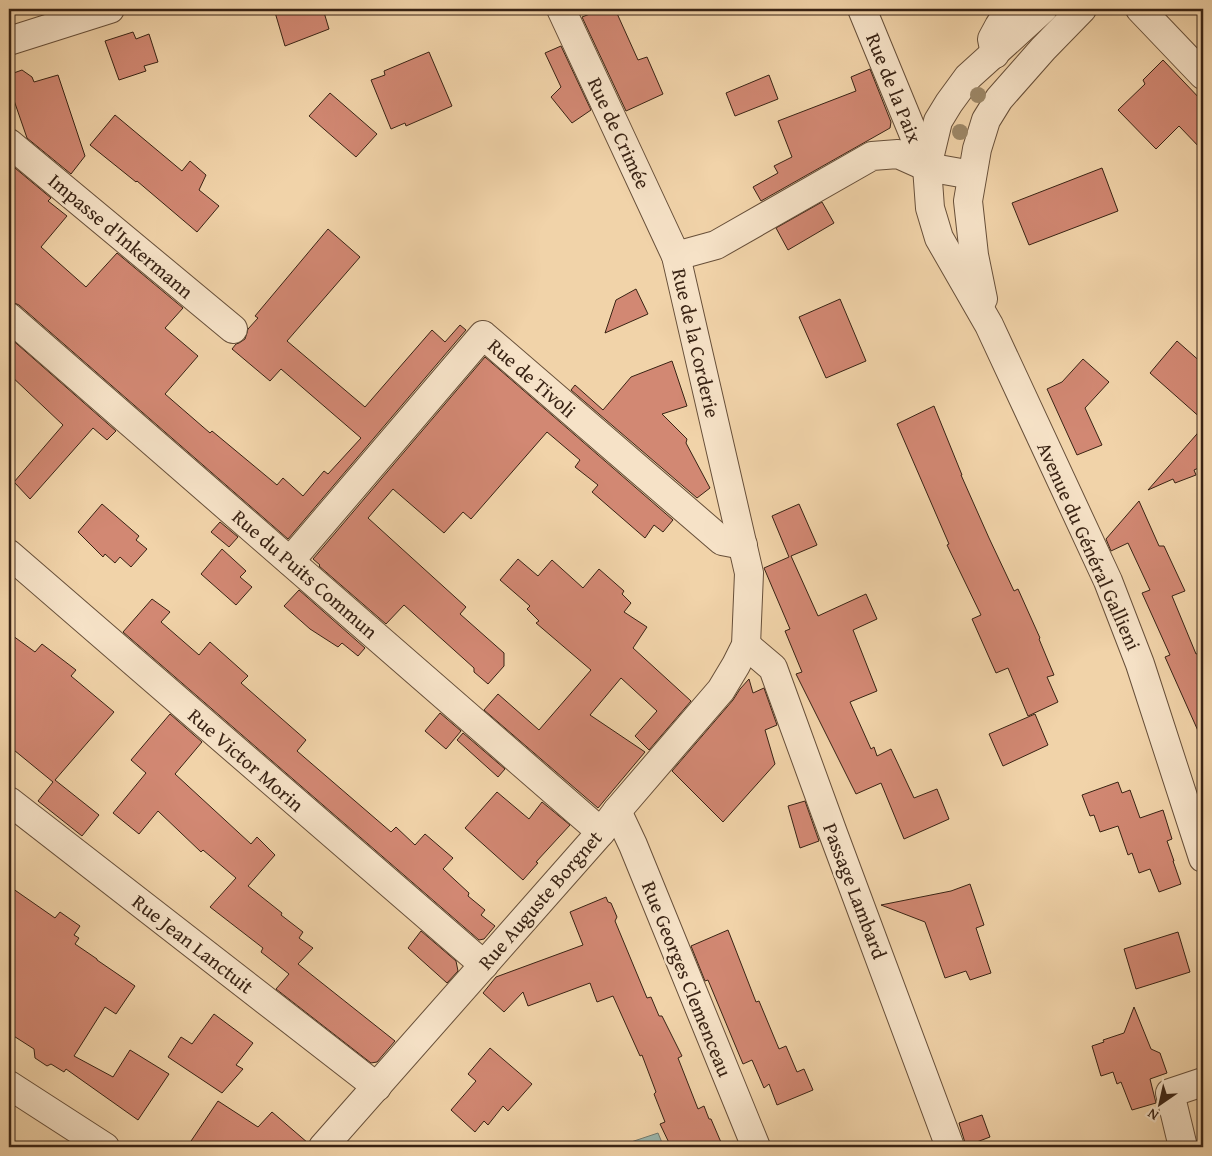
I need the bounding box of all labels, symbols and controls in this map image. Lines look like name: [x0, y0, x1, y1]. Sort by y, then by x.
street label: Rue de la Paix: [859, 29, 930, 148]
street label: Rue de Crimée: [581, 72, 658, 193]
street label: Impasse d'Inkermann: [43, 166, 200, 305]
street label: Rue de la Corderie: [665, 265, 728, 420]
street label: Rue de Tivoli: [482, 331, 583, 424]
street label: Avenue du Général Gallieni: [1030, 437, 1149, 655]
street label: Rue du Puits Commun: [226, 502, 384, 645]
street label: Rue Victor Morin: [182, 701, 311, 818]
street label: Passage Lambard: [816, 819, 895, 963]
street label: Rue Auguste Borgnet: [471, 824, 608, 976]
street label: Rue Georges Clemenceau: [635, 877, 740, 1081]
street label: Rue Jean Lanctuit: [127, 887, 260, 1000]
north arrow: [1134, 1078, 1184, 1128]
text: N: [1143, 1104, 1162, 1126]

